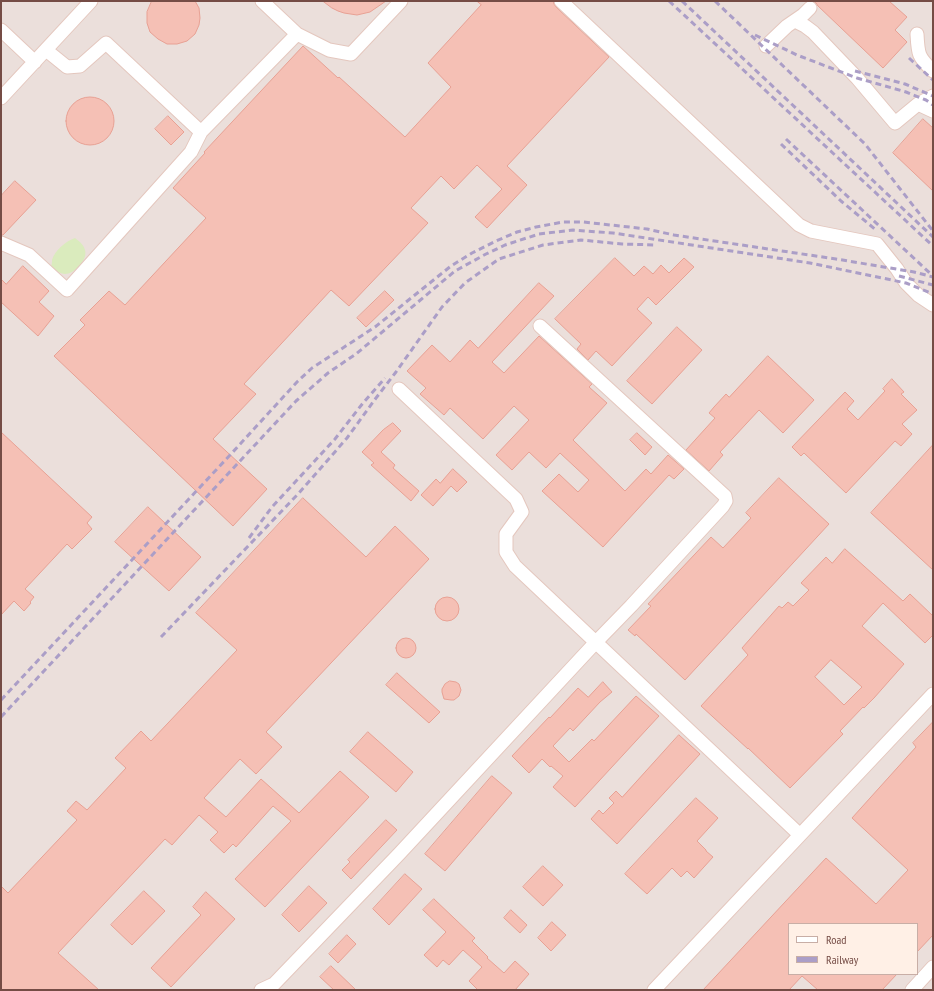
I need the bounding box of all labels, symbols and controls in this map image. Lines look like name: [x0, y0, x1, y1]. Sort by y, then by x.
legend: [788, 923, 918, 975]
text: Road: [826, 932, 846, 947]
text: Railway: [826, 952, 858, 967]

